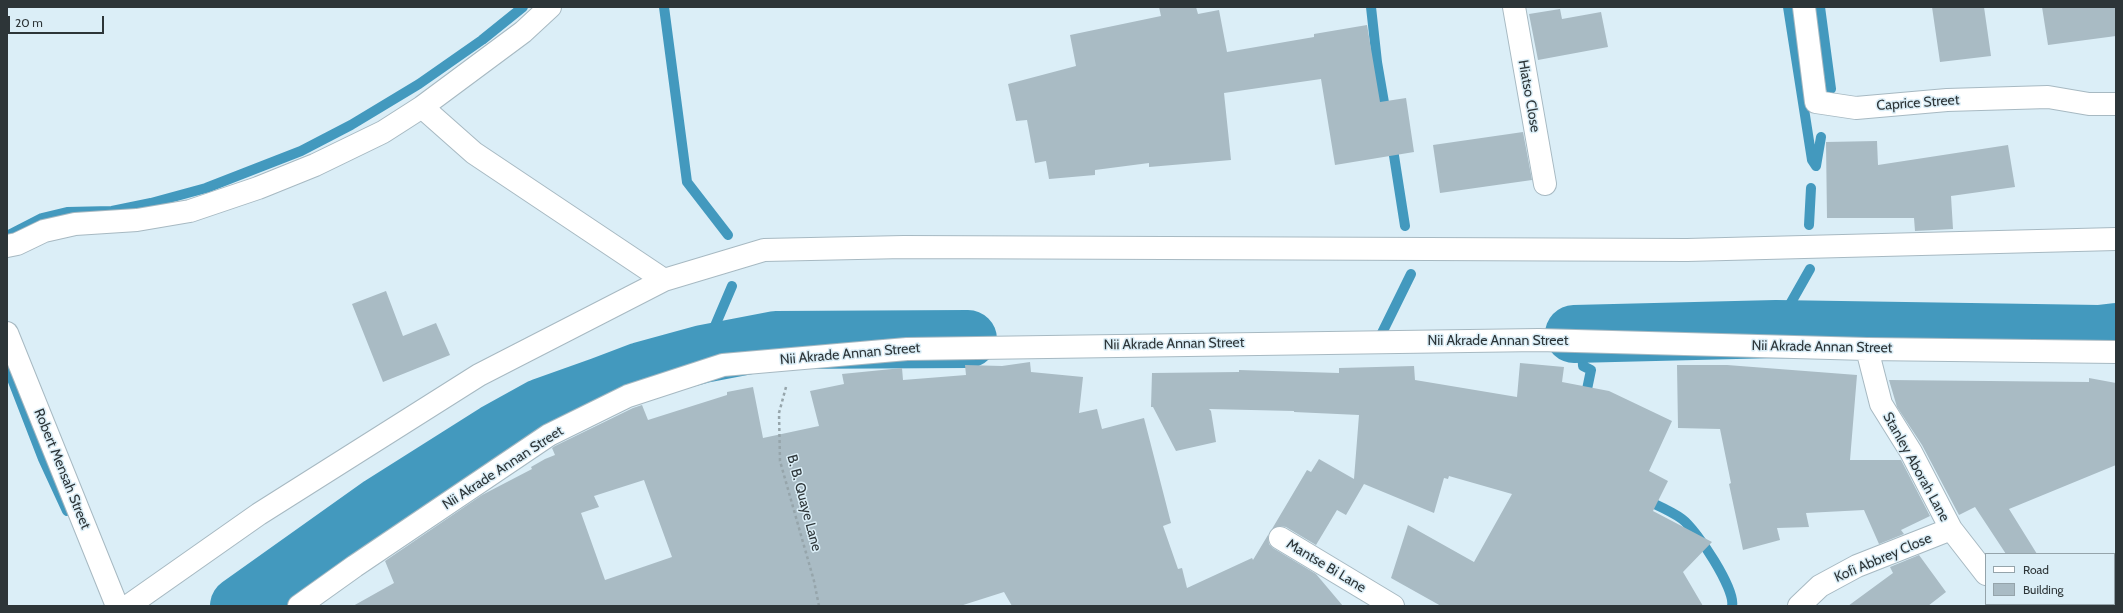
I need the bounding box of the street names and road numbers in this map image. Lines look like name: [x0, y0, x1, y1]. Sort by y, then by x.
street label: Hiatso Close: [1514, 59, 1544, 133]
street label: Caprice Street: [1876, 92, 1960, 114]
street label: Nii Akrade Annan Street: [1428, 333, 1568, 349]
street label: Nii Akrade Annan Street: [1103, 334, 1245, 354]
street label: Nii Akrade Annan Street: [1751, 337, 1893, 357]
street label: Nii Akrade Annan Street: [779, 339, 921, 369]
street label: Robert Mensah Street: [30, 406, 94, 532]
street label: Stanley Aborah Lane: [1879, 409, 1953, 525]
street label: Nii Akrade Annan Street: [439, 423, 567, 513]
street label: B. B. Quaye Lane: [783, 453, 825, 553]
street label: Kofi Abbrey Close: [1832, 530, 1934, 586]
street label: Mantse Bi Lane: [1283, 536, 1369, 596]

